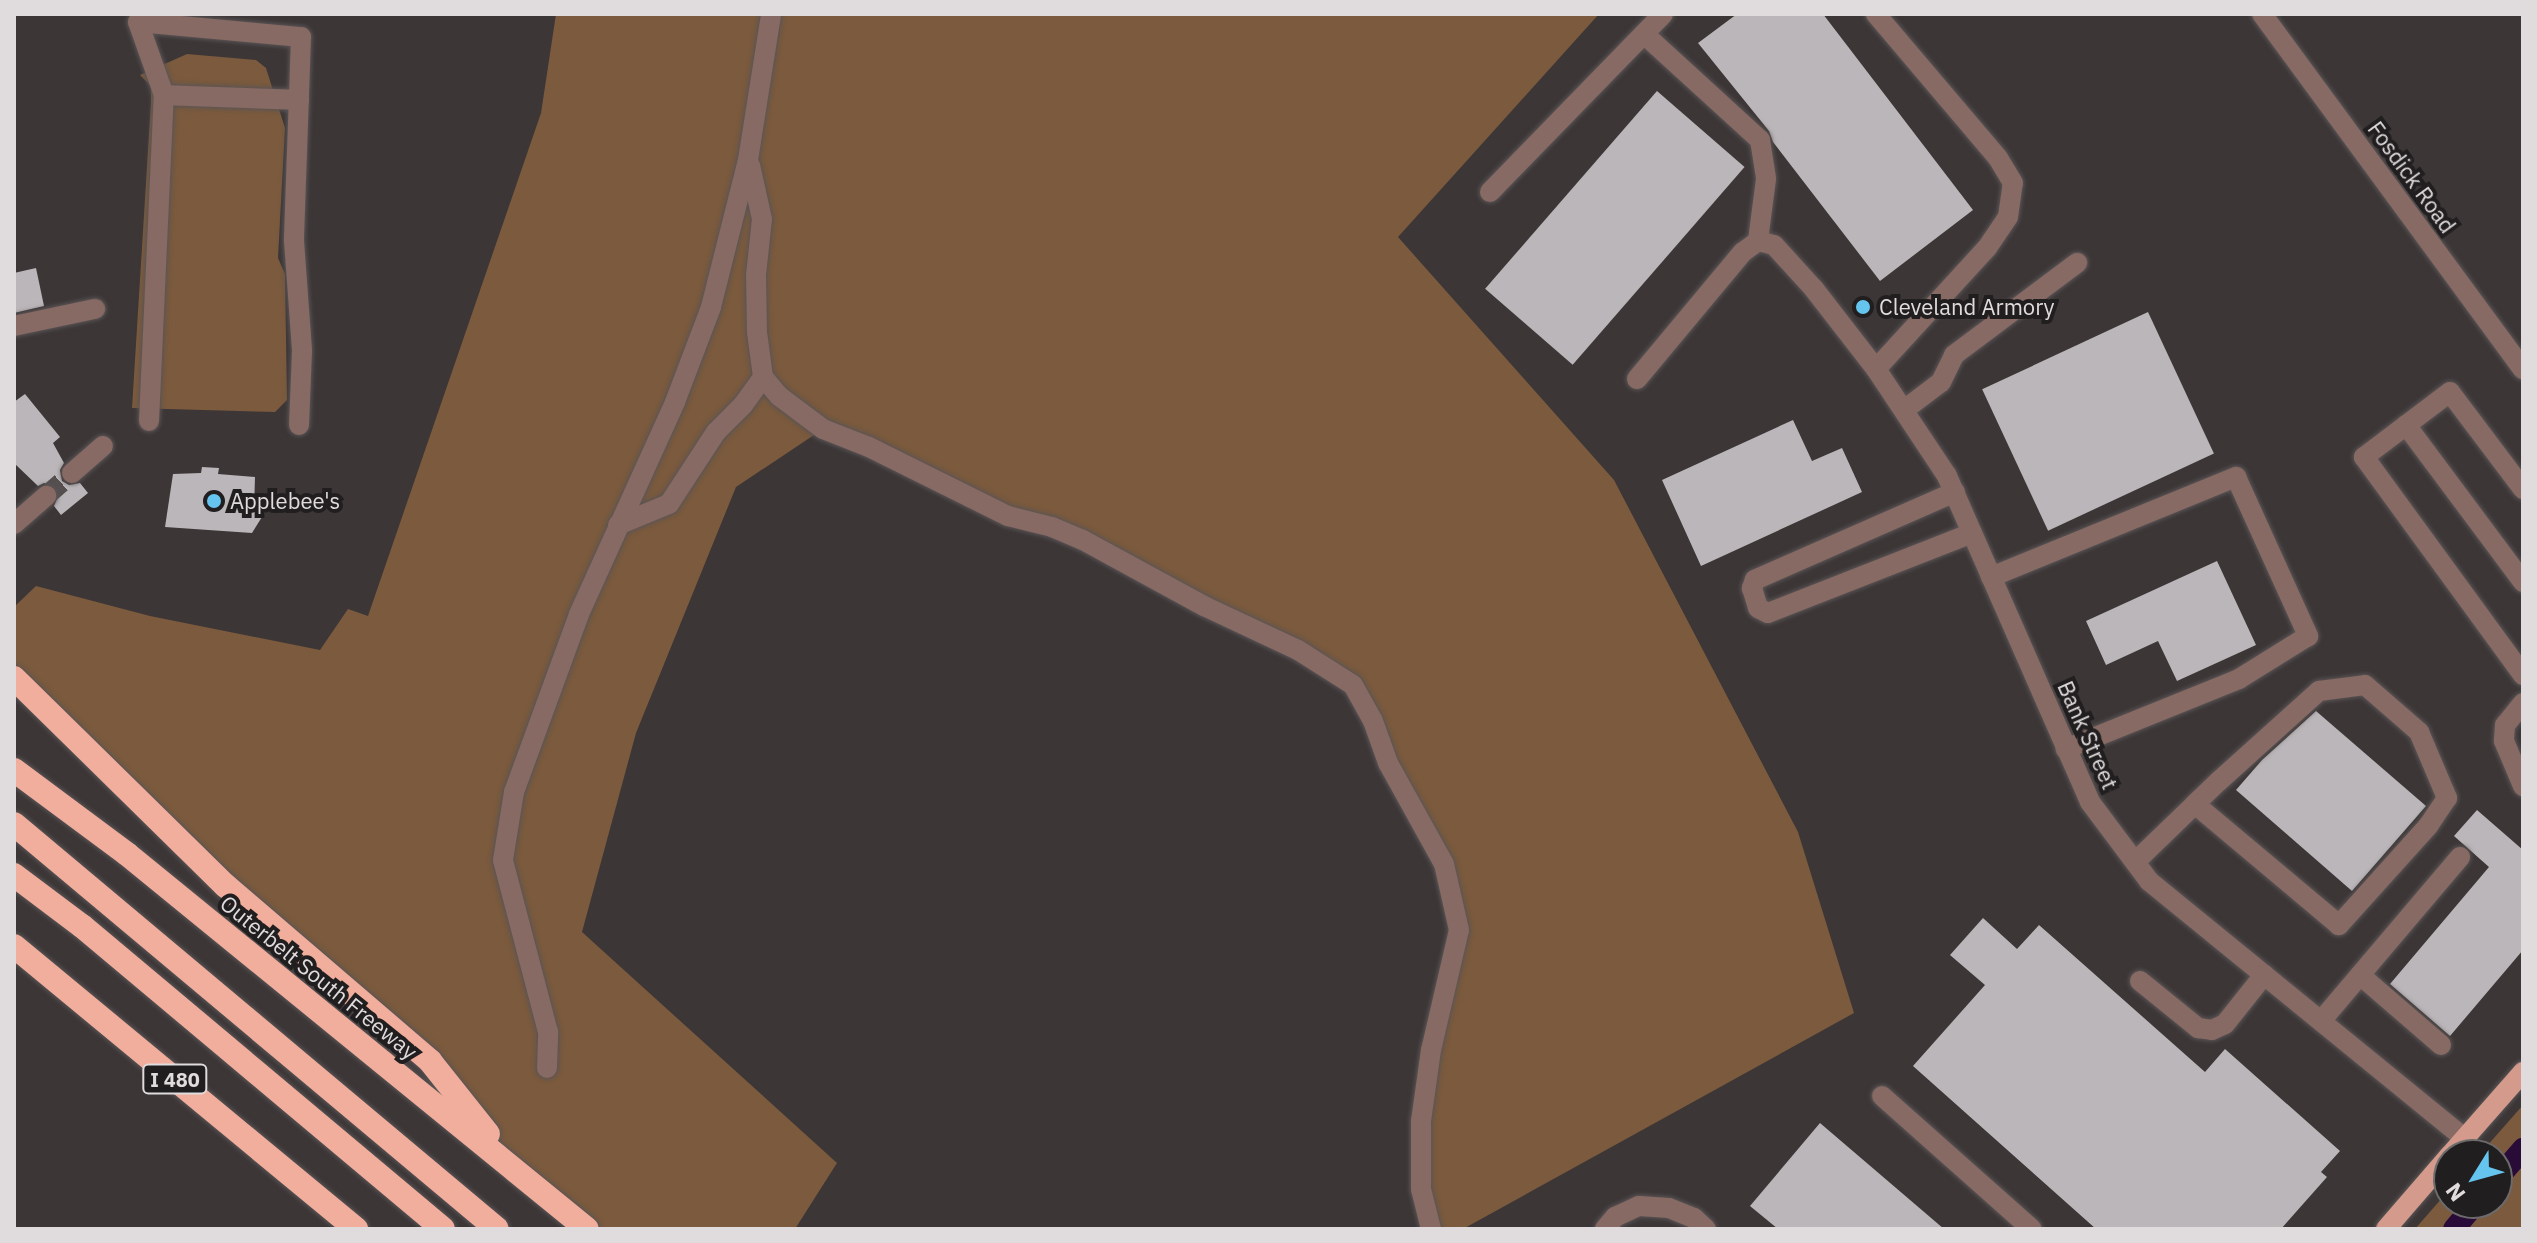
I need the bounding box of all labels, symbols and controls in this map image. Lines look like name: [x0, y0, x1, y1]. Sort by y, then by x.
street label: Fosdick Road: [2363, 116, 2461, 238]
place label: Cleveland Armory: [1879, 294, 2054, 320]
marker: Cleveland Armory: [1854, 298, 1872, 316]
place label: Applebee's: [230, 488, 340, 514]
marker: Applebee's: [205, 492, 223, 510]
street label: Bank Street: [2052, 677, 2124, 793]
street label: Outerbelt South Freeway: [215, 889, 423, 1065]
road number: I 480: [141, 1063, 209, 1095]
north arrow: [2433, 1139, 2513, 1219]
text: N: [2439, 1177, 2471, 1208]

